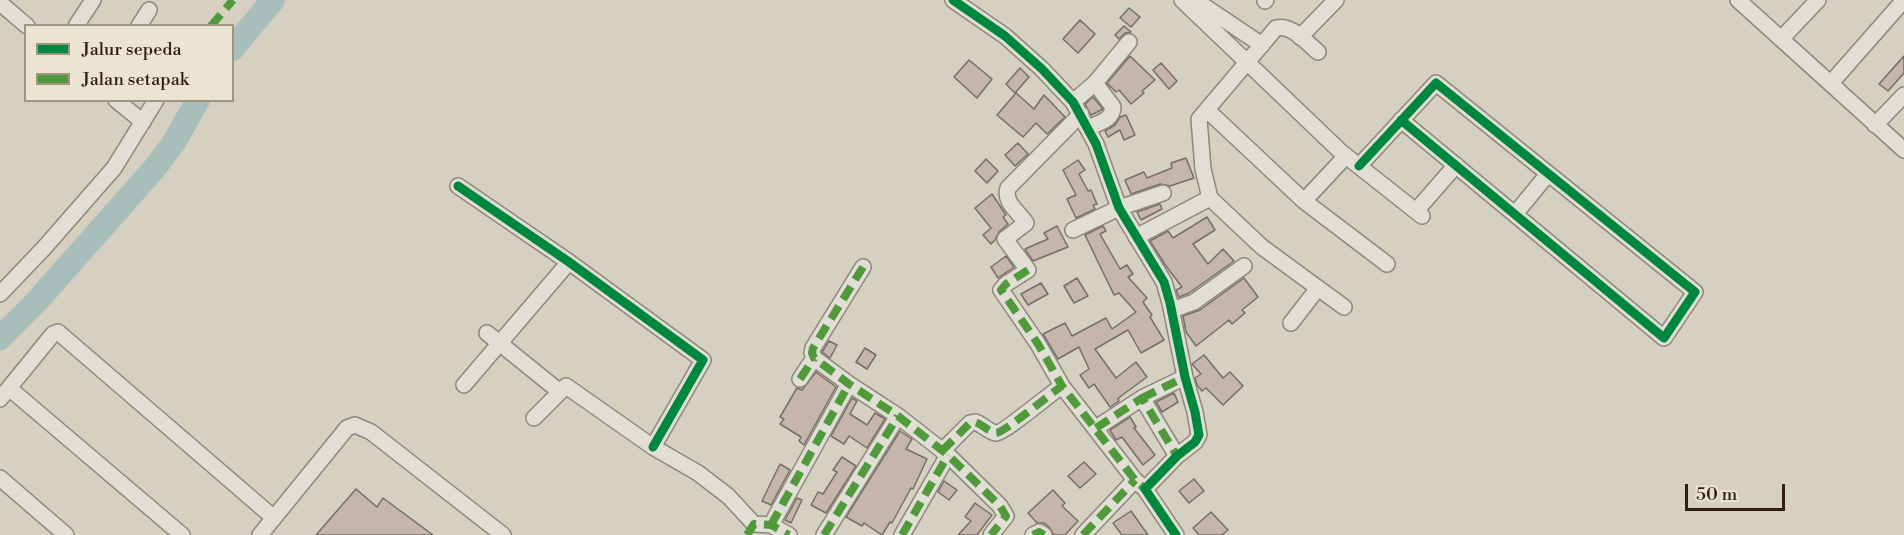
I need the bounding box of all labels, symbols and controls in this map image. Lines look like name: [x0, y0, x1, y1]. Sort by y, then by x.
legend: [24, 24, 234, 102]
text: Jalur sepeda: [82, 38, 182, 61]
text: Jalan setapak: [82, 68, 189, 91]
scale bar: [1688, 472, 1788, 510]
text: 50 m: [1696, 483, 1737, 506]

